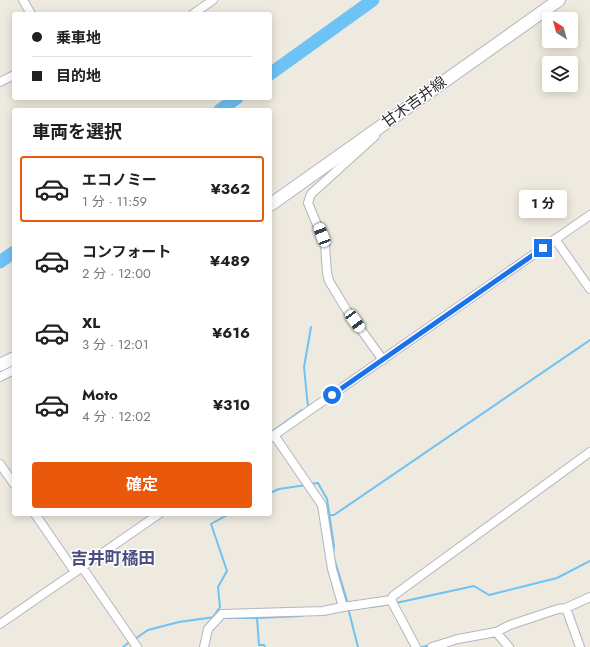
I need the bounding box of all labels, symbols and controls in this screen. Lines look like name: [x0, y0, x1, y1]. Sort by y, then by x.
north arrow: [542, 12, 578, 48]
map controls: [542, 12, 578, 92]
text: 乗車地: [56, 27, 101, 49]
button: layers: [542, 56, 578, 92]
text: 目的地: [56, 65, 101, 87]
street label: 甘木吉井線: [377, 71, 451, 133]
text: 車両を選択: [32, 119, 122, 145]
text: エコノミー: [82, 169, 157, 191]
icon: car: [34, 171, 70, 207]
text: ¥362: [211, 178, 250, 200]
callout: 1 分: [519, 190, 567, 218]
text: 1 分 · 11:59: [82, 192, 147, 211]
text: 1 分: [531, 194, 555, 213]
car: [312, 222, 332, 248]
route end: [534, 239, 552, 257]
text: コンフォート: [82, 241, 172, 263]
icon: car: [34, 243, 70, 279]
text: ¥489: [210, 250, 250, 272]
text: 2 分 · 12:00: [82, 264, 151, 283]
car: [343, 308, 367, 334]
text: XL: [82, 312, 100, 334]
icon: car: [34, 315, 70, 351]
text: ¥616: [212, 322, 250, 344]
text: 3 分 · 12:01: [82, 335, 149, 354]
text: Moto: [82, 384, 118, 406]
route start: [323, 386, 341, 404]
icon: car: [34, 387, 70, 423]
text: ¥310: [213, 394, 250, 416]
text: 4 分 · 12:02: [82, 407, 151, 426]
button: 確定: [32, 462, 252, 508]
district label: 吉井町橘田: [71, 546, 156, 570]

